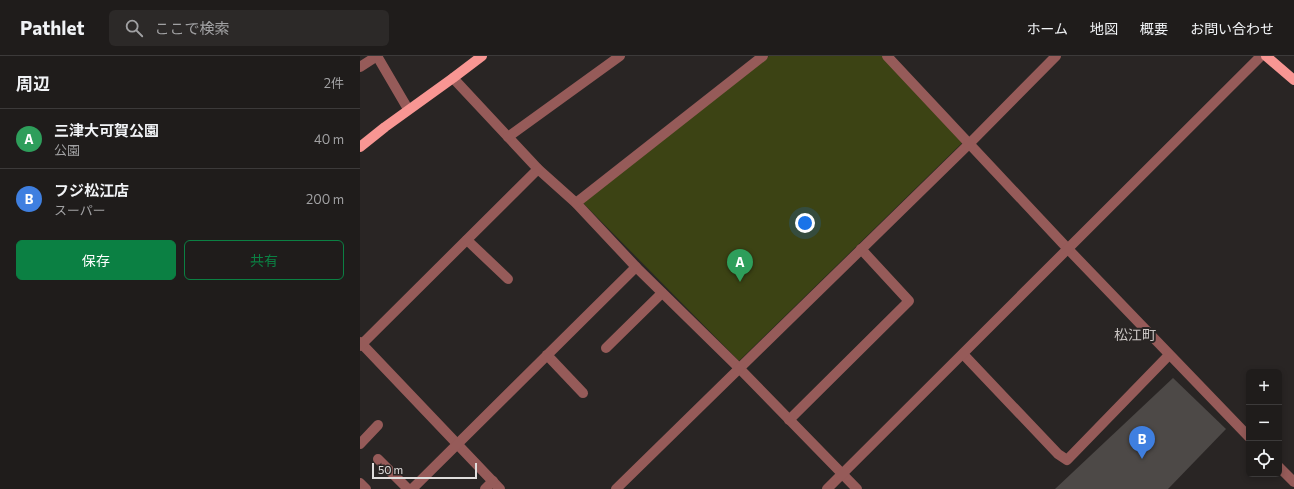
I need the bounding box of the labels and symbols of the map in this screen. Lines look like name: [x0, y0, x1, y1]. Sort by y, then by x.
your location: [795, 213, 815, 233]
pin: A: [727, 249, 753, 282]
district label: 松江町: [1114, 326, 1156, 343]
pin: B: [1129, 426, 1155, 459]
scale bar: [372, 461, 477, 480]

